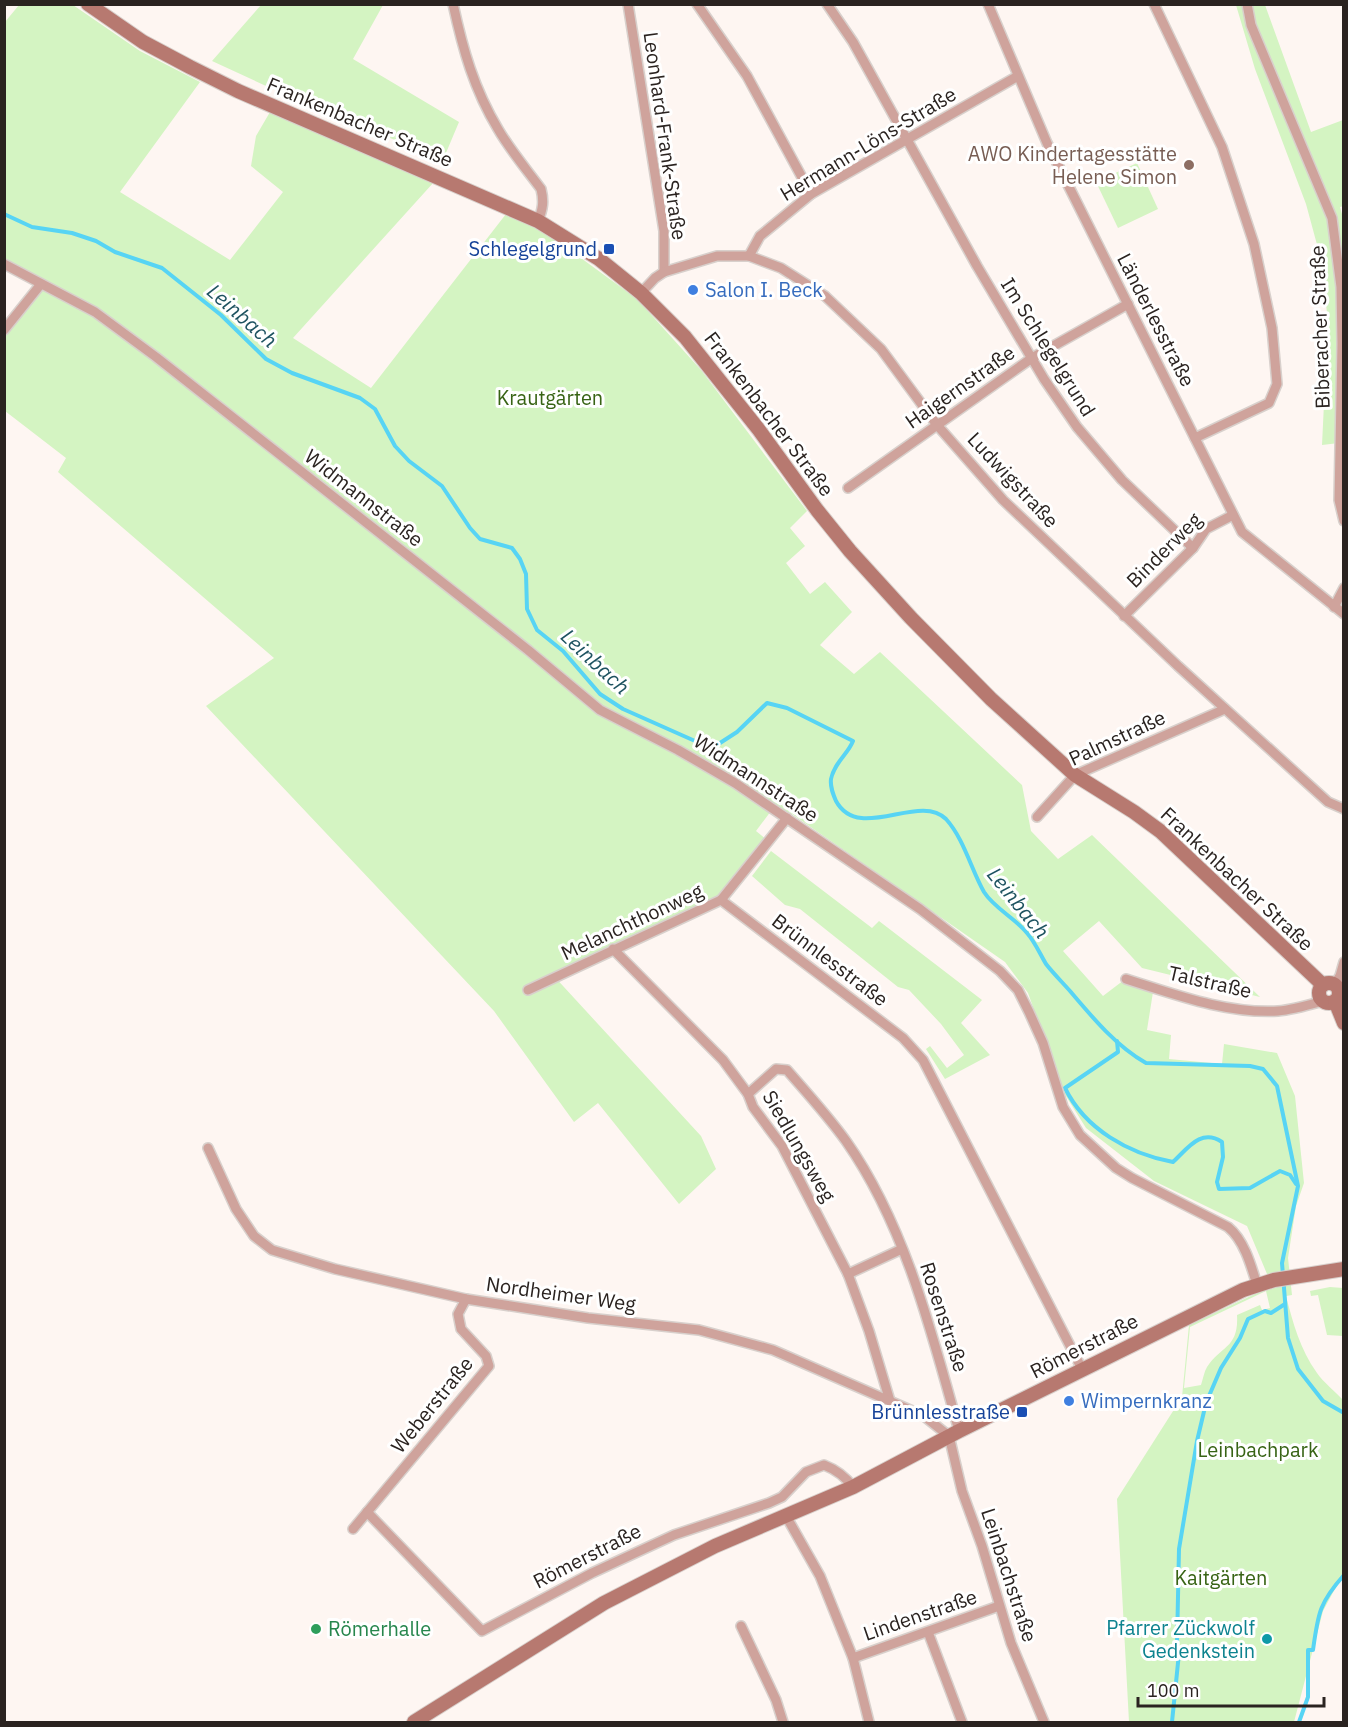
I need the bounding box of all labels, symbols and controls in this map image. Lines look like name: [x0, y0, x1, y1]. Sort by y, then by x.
street label: Leonhard-Frank-Straße: [638, 30, 693, 242]
street label: Frankenbacher Straße: [263, 70, 457, 173]
street label: Hermann-Löns-Straße: [775, 80, 961, 207]
place label: AWO Kindertagesstätte Helene Simon: [968, 140, 1177, 190]
marker: AWO Kindertagesstätte Helene Simon: [1182, 158, 1196, 172]
place label: Schlegelgrund: [468, 235, 597, 262]
marker: Schlegelgrund: [602, 242, 616, 256]
street label: Biberacher Straße: [1303, 245, 1336, 409]
street label: Länderlesstraße: [1111, 248, 1202, 391]
street label: Im Schlegelgrund: [995, 272, 1102, 421]
place label: Salon I. Beck: [705, 276, 823, 303]
water label: Leinbach: [202, 277, 284, 353]
marker: Salon I. Beck: [686, 283, 700, 297]
street label: Frankenbacher Straße: [699, 326, 840, 502]
street label: Haigernstraße: [899, 339, 1020, 434]
park label: Krautgärten: [497, 384, 603, 411]
street label: Ludwigstraße: [962, 426, 1065, 534]
street label: Widmannstraße: [299, 443, 429, 552]
street label: Binderweg: [1120, 506, 1208, 593]
water label: Leinbach: [555, 622, 636, 700]
street label: Palmstraße: [1064, 703, 1170, 772]
street label: Widmannstraße: [689, 727, 824, 828]
street label: Frankenbacher Straße: [1155, 801, 1320, 957]
water label: Leinbach: [981, 861, 1056, 944]
street label: Melanchthonweg: [556, 877, 708, 966]
street label: Brünnlesstraße: [767, 907, 894, 1012]
street label: Talstraße: [1166, 959, 1254, 1004]
street label: Siedlungsweg: [757, 1085, 842, 1207]
street label: Rosenstraße: [914, 1258, 975, 1375]
street label: Nordheimer Weg: [484, 1270, 638, 1317]
street label: Römerstraße: [1025, 1307, 1142, 1384]
street label: Weberstraße: [384, 1351, 479, 1459]
place label: Wimpernkranz: [1081, 1387, 1212, 1414]
marker: Wimpernkranz: [1062, 1394, 1076, 1408]
place label: Brünnlesstraße: [871, 1398, 1010, 1425]
marker: Brünnlesstraße: [1015, 1405, 1029, 1419]
park label: Leinbachpark: [1197, 1436, 1319, 1463]
street label: Leinbachstraße: [975, 1504, 1044, 1645]
street label: Römerstraße: [528, 1517, 645, 1594]
park label: Kaitgärten: [1175, 1564, 1267, 1591]
street label: Lindenstraße: [859, 1582, 980, 1647]
place label: Pfarrer Zückwolf Gedenkstein: [1106, 1614, 1256, 1664]
place label: Römerhalle: [328, 1615, 431, 1642]
marker: Römerhalle: [309, 1622, 323, 1636]
marker: Pfarrer Zückwolf Gedenkstein: [1260, 1632, 1274, 1646]
scale bar: [1138, 1670, 1324, 1708]
text: 100 m: [1147, 1679, 1199, 1702]

